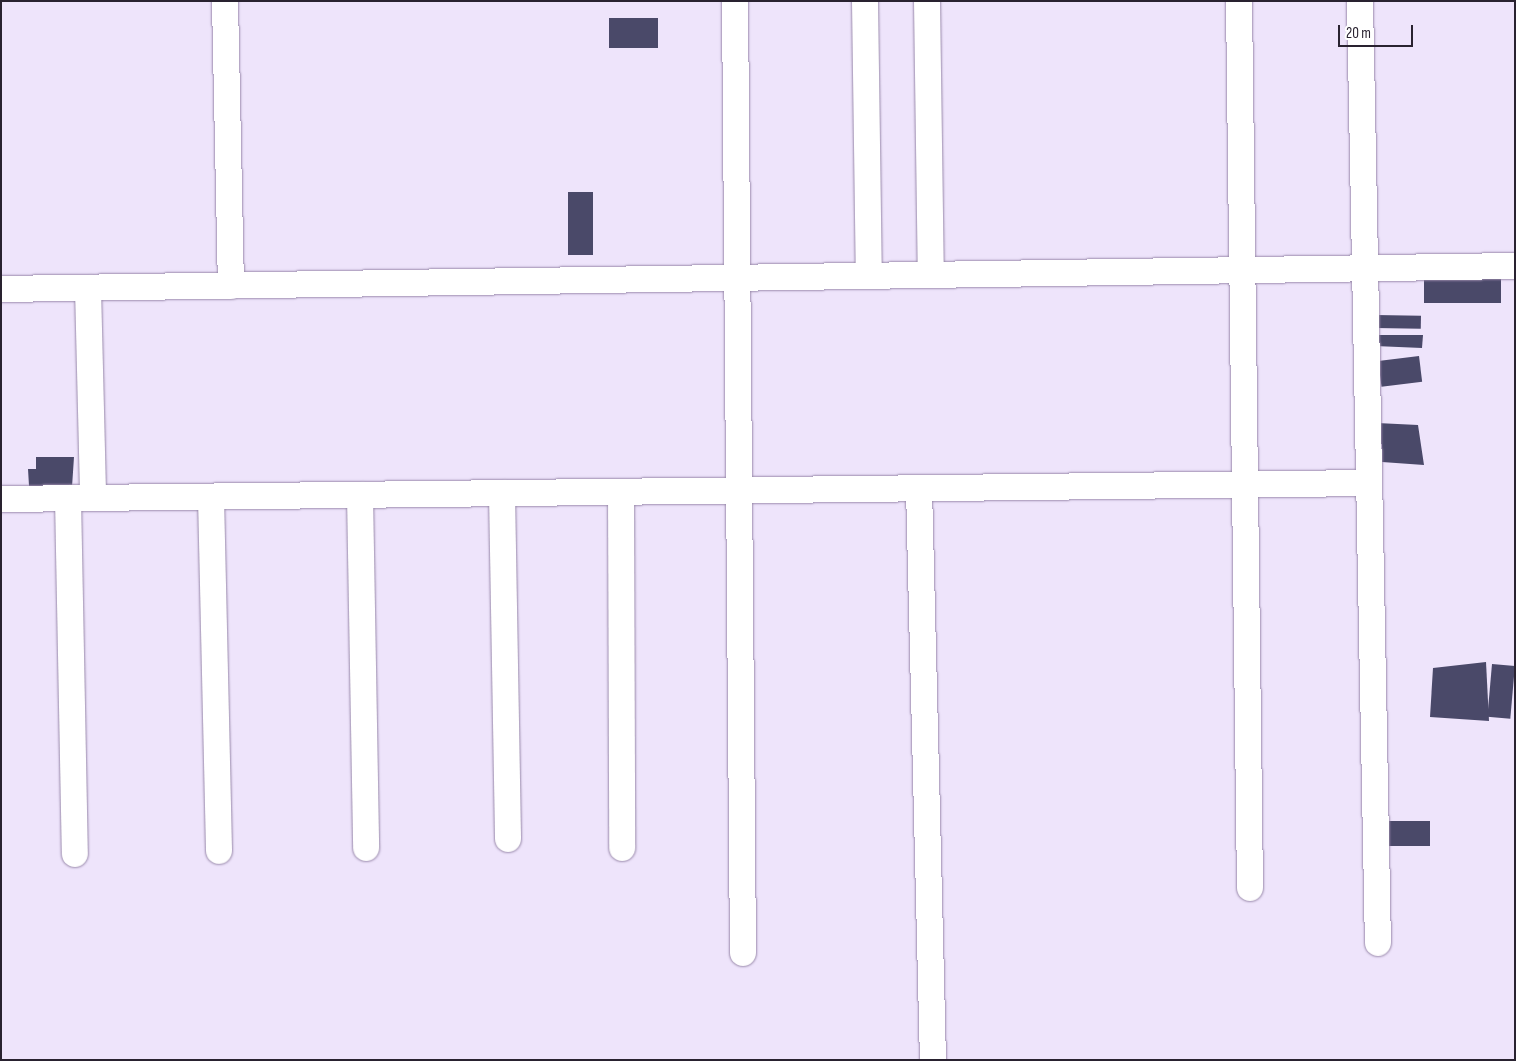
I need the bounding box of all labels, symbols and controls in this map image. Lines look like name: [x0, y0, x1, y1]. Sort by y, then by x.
scale bar: [1341, 15, 1416, 47]
text: 20 m: [1346, 24, 1371, 43]

